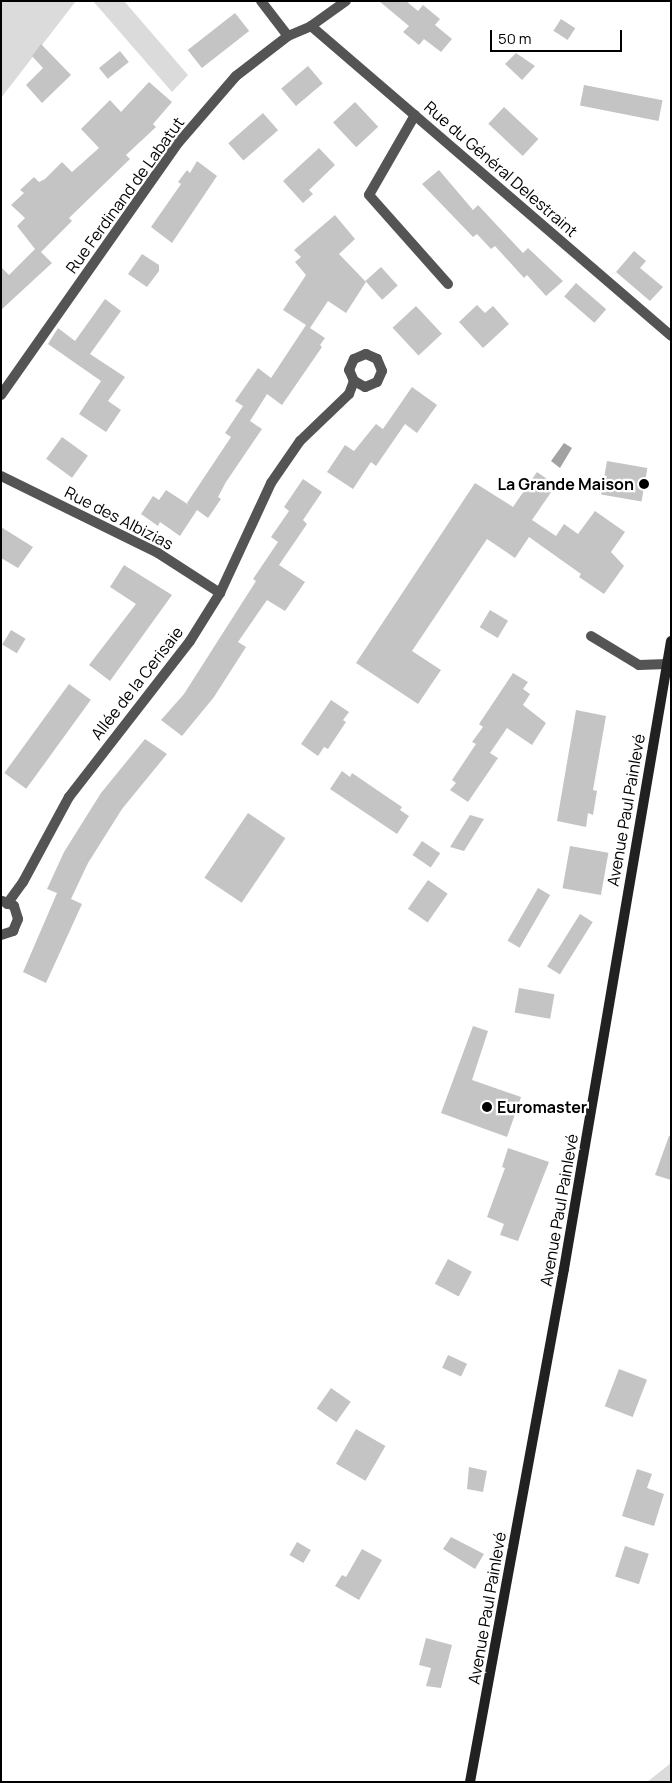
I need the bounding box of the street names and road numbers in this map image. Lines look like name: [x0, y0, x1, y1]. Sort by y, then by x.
street label: Rue du Général Delestraint: [420, 97, 582, 241]
street label: Rue Ferdinand de Labatut: [62, 113, 188, 277]
street label: Rue des Albizias: [62, 482, 176, 554]
street label: Allée de la Cerisaie: [87, 623, 187, 743]
street label: Avenue Paul Painlevé: [603, 732, 649, 888]
street label: Avenue Paul Painlevé: [536, 1132, 582, 1288]
street label: Avenue Paul Painlevé: [464, 1530, 510, 1686]

